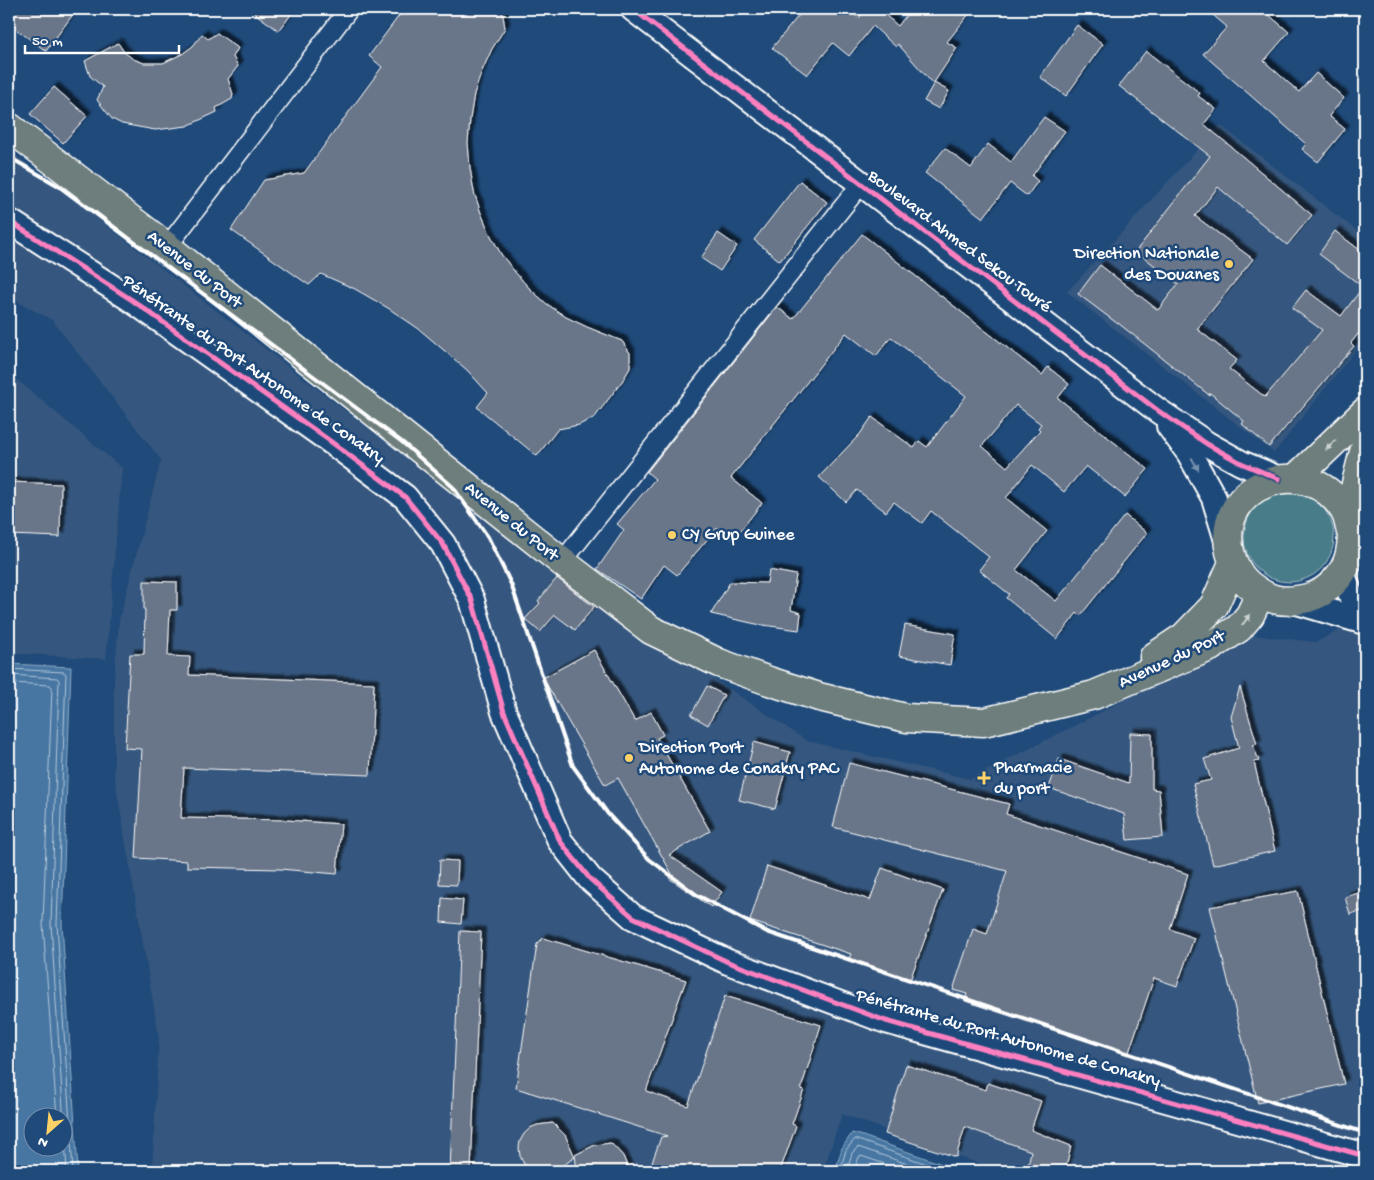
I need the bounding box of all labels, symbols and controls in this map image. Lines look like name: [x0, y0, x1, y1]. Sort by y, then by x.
scale bar: [25, 22, 179, 54]
text: 50 m: [32, 33, 63, 51]
street label: Boulevard Ahmed Sekou Touré: [862, 165, 1056, 318]
street label: Avenue du Port: [142, 226, 247, 315]
place label: Direction Nationale des Douanes: [1073, 244, 1220, 286]
marker: Direction Nationale des Douanes: [1223, 258, 1235, 270]
street label: Pénétrante du Port Autonome de Conakry: [117, 270, 388, 469]
one-way arrow: [1325, 439, 1337, 451]
one-way arrow: [1191, 457, 1199, 471]
street label: Avenue du Port: [460, 478, 563, 567]
place label: CY Grup Guinee: [682, 525, 795, 546]
marker: CY Grup Guinee: [666, 529, 678, 541]
one-way arrow: [1240, 614, 1251, 627]
street label: Avenue du Port: [1116, 626, 1230, 694]
place label: Direction Port Autonome de Conakry PAC: [638, 738, 840, 780]
marker: Direction Port Autonome de Conakry PAC: [623, 752, 635, 764]
place label: Pharmacie du port: [993, 758, 1073, 800]
marker: Pharmacie du port: [978, 772, 990, 784]
street label: Pénétrante du Port Autonome de Conakry: [852, 985, 1163, 1093]
north arrow: [22, 1108, 72, 1158]
text: N: [35, 1132, 51, 1151]

